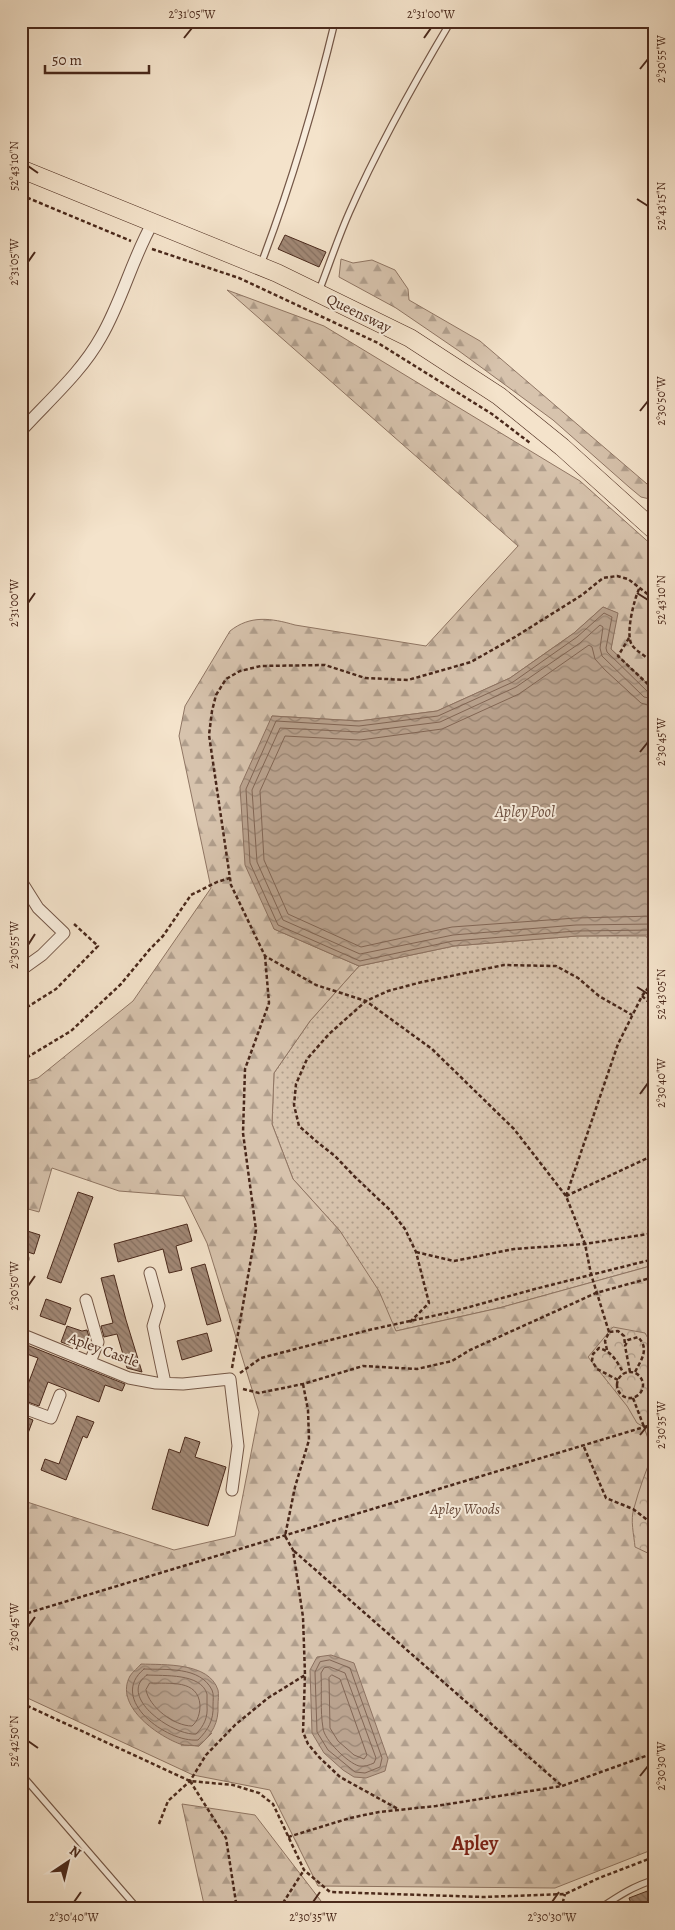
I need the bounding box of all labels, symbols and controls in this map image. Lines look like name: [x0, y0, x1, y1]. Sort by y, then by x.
text: 2°31'05"W: [169, 6, 216, 22]
text: 2°31'00"W: [407, 6, 456, 22]
text: 2°30'55"W: [653, 34, 669, 83]
scale bar: [45, 42, 149, 74]
text: 50 m: [52, 50, 82, 70]
text: 52°43'10"N: [6, 141, 22, 191]
text: 52°43'15"N: [653, 181, 669, 230]
text: 2°31'05"W: [6, 238, 22, 285]
street label: Queensway: [323, 289, 395, 337]
text: 2°30'50"W: [653, 376, 669, 426]
text: 52°43'10"N: [653, 575, 669, 625]
text: 2°31'00"W: [6, 578, 22, 627]
text: 2°30'45"W: [653, 717, 669, 766]
water label: Apley Pool: [494, 801, 555, 823]
text: 2°30'55"W: [6, 920, 22, 969]
text: 52°43'05"N: [653, 968, 669, 1019]
text: 2°30'40"W: [653, 1057, 669, 1108]
text: 2°30'50"W: [6, 1261, 22, 1311]
street label: Apley Castle: [65, 1328, 143, 1372]
text: 2°30'35"W: [653, 1400, 669, 1449]
park label: Apley Woods: [429, 1499, 500, 1519]
text: 2°30'45"W: [6, 1602, 22, 1651]
text: 52°42'50"N: [6, 1715, 22, 1767]
text: 2°30'30"W: [653, 1741, 669, 1790]
district label: Apley: [451, 1830, 499, 1857]
north arrow: [42, 1838, 92, 1888]
text: N: [66, 1841, 85, 1862]
text: 2°30'40"W: [49, 1909, 100, 1925]
text: 2°30'35"W: [289, 1909, 338, 1925]
text: 2°30'30"W: [528, 1909, 577, 1925]

